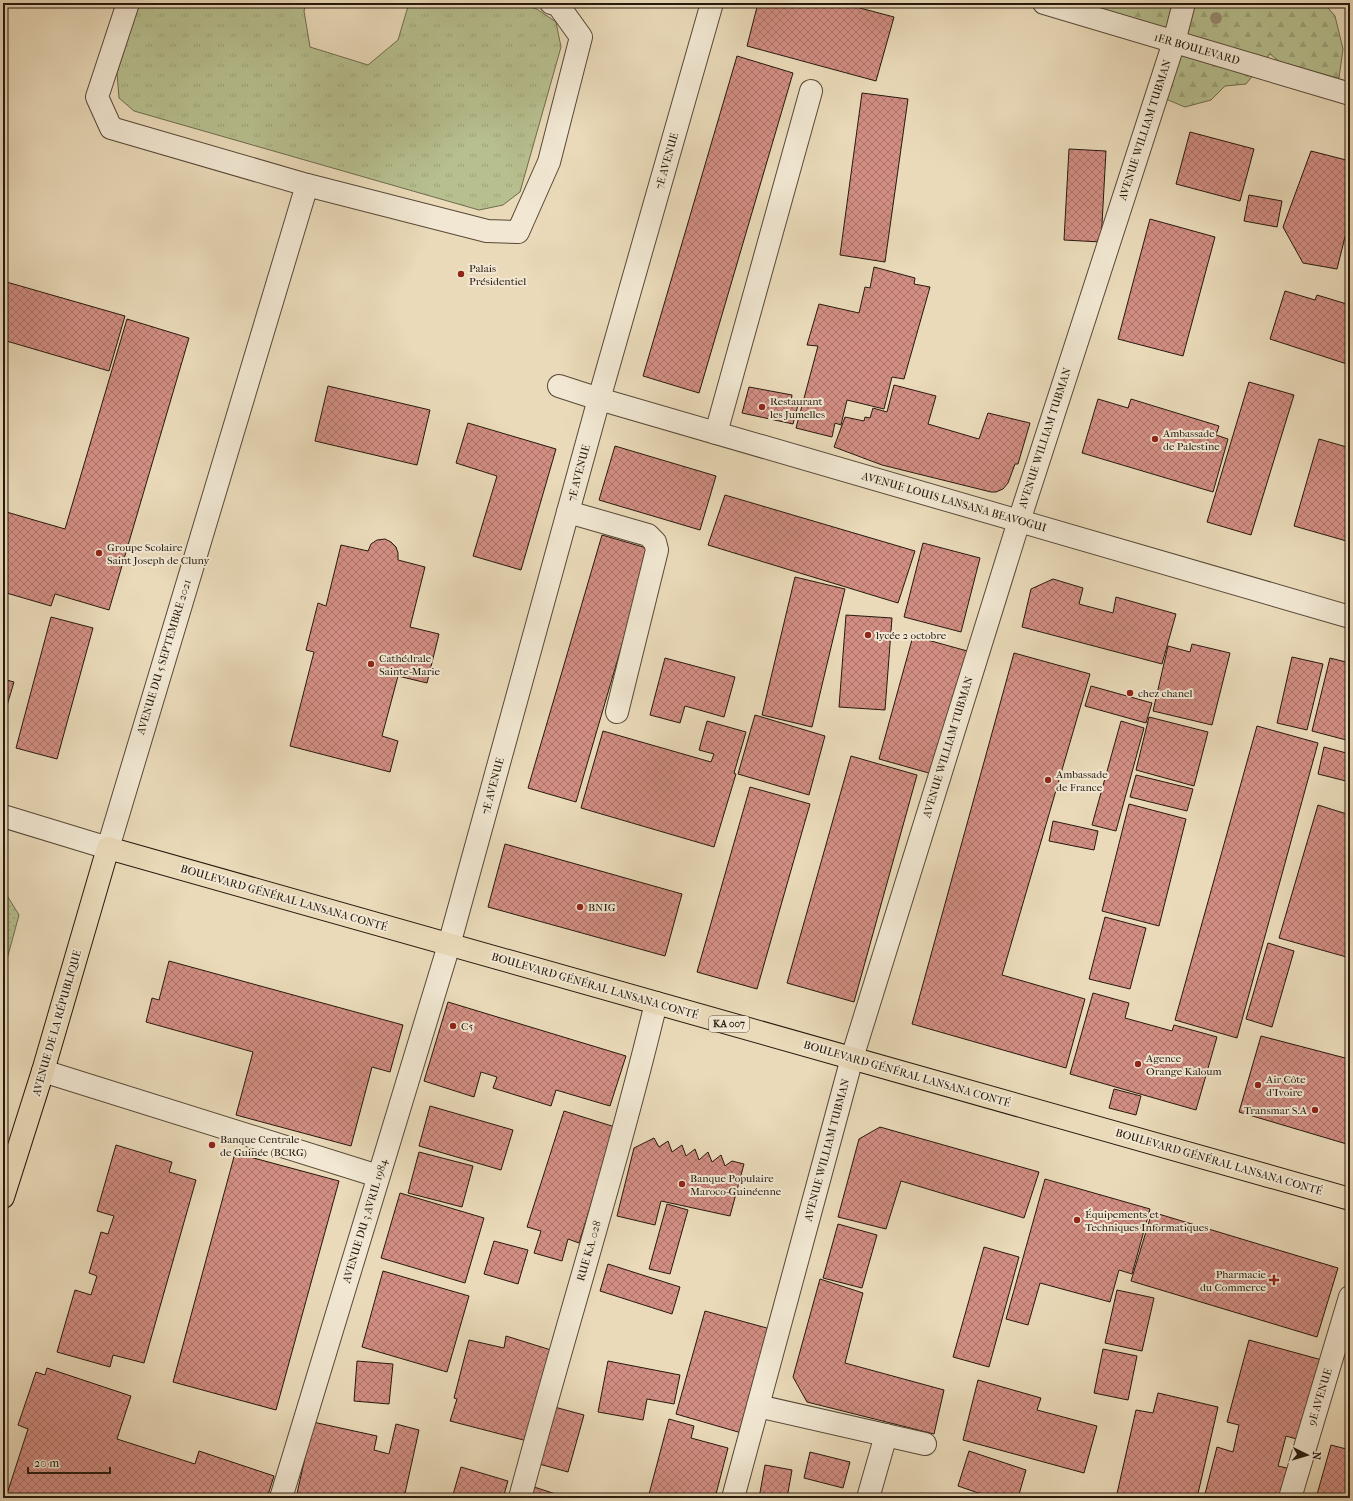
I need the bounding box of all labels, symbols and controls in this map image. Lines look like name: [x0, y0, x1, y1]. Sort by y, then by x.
street label: 1ER BOULEVARD: [1153, 31, 1241, 67]
street label: AVENUE WILLIAM TUBMAN: [1116, 57, 1174, 203]
street label: 7E AVENUE: [653, 131, 681, 191]
place label: Palais Présidentiel: [469, 262, 526, 288]
marker: Palais Présidentiel: [456, 269, 466, 279]
street label: AVENUE WILLIAM TUBMAN: [1016, 365, 1074, 511]
place label: Restaurant les Jumelles: [769, 395, 825, 421]
marker: Restaurant les Jumelles: [757, 402, 767, 412]
place label: Ambassade de Palestine: [1162, 427, 1220, 453]
marker: Ambassade de Palestine: [1150, 434, 1160, 444]
street label: 7E AVENUE: [565, 443, 593, 503]
street label: AVENUE LOUIS LANSANA BEAVOGUI: [859, 469, 1049, 535]
place label: Groupe Scolaire Saint Joseph de Cluny: [107, 541, 210, 567]
marker: Groupe Scolaire Saint Joseph de Cluny: [94, 548, 104, 558]
street label: AVENUE DU 5 SEPTEMBRE 2021: [134, 578, 194, 737]
place label: lycée 2 octobre: [875, 629, 947, 642]
marker: lycée 2 octobre: [863, 630, 873, 640]
place label: Cathédrale Sainte-Marie: [379, 652, 441, 678]
marker: Cathédrale Sainte-Marie: [366, 659, 376, 669]
street label: AVENUE WILLIAM TUBMAN: [920, 674, 976, 820]
place label: chez chanel: [1138, 687, 1192, 700]
marker: chez chanel: [1125, 688, 1135, 698]
street label: 7E AVENUE: [479, 756, 507, 816]
place label: Ambassade de France: [1055, 768, 1108, 794]
marker: Ambassade de France: [1043, 775, 1053, 785]
street label: BOULEVARD GÉNÉRAL LANSANA CONTÉ: [179, 862, 389, 934]
place label: BNIG: [588, 901, 616, 914]
marker: BNIG: [575, 902, 585, 912]
street label: AVENUE DE LA RÉPUBLIQUE: [30, 948, 84, 1098]
street label: BOULEVARD GÉNÉRAL LANSANA CONTÉ: [490, 950, 700, 1022]
road number: KA 007: [709, 1016, 749, 1032]
place label: C5: [461, 1020, 473, 1033]
marker: C5: [448, 1021, 458, 1031]
street label: BOULEVARD GÉNÉRAL LANSANA CONTÉ: [802, 1038, 1012, 1110]
place label: Agence Orange Kaloum: [1145, 1052, 1222, 1078]
marker: Agence Orange Kaloum: [1133, 1059, 1143, 1069]
place label: Air Côte d'Ivoire: [1265, 1073, 1306, 1099]
street label: AVENUE WILLIAM TUBMAN: [801, 1077, 852, 1224]
marker: Air Côte d'Ivoire: [1253, 1080, 1263, 1090]
place label: Transmar S.A: [1244, 1104, 1308, 1117]
marker: Transmar S.A: [1310, 1105, 1320, 1115]
street label: BOULEVARD GÉNÉRAL LANSANA CONTÉ: [1114, 1126, 1324, 1198]
place label: Banque Centrale de Guinée (BCRG): [220, 1133, 307, 1159]
marker: Banque Centrale de Guinée (BCRG): [207, 1140, 217, 1150]
street label: AVENUE DU 3 AVRIL 1984: [340, 1157, 390, 1285]
place label: Banque Populaire Maroco-Guinéenne: [690, 1172, 782, 1198]
marker: Banque Populaire Maroco-Guinéenne: [677, 1179, 687, 1189]
place label: Équipements et Techniques Informatiques: [1085, 1208, 1208, 1234]
marker: Équipements et Techniques Informatiques: [1072, 1215, 1082, 1225]
street label: RUE KA. 028: [574, 1219, 604, 1283]
place label: Pharmacie du Commerce: [1200, 1268, 1267, 1294]
marker: Pharmacie du Commerce: [1269, 1275, 1279, 1285]
street label: 9E AVENUE: [1305, 1367, 1335, 1427]
north arrow: [1287, 1435, 1327, 1475]
scale bar: [28, 1449, 110, 1475]
text: N: [1310, 1451, 1323, 1461]
text: 20 m: [34, 1456, 59, 1470]

